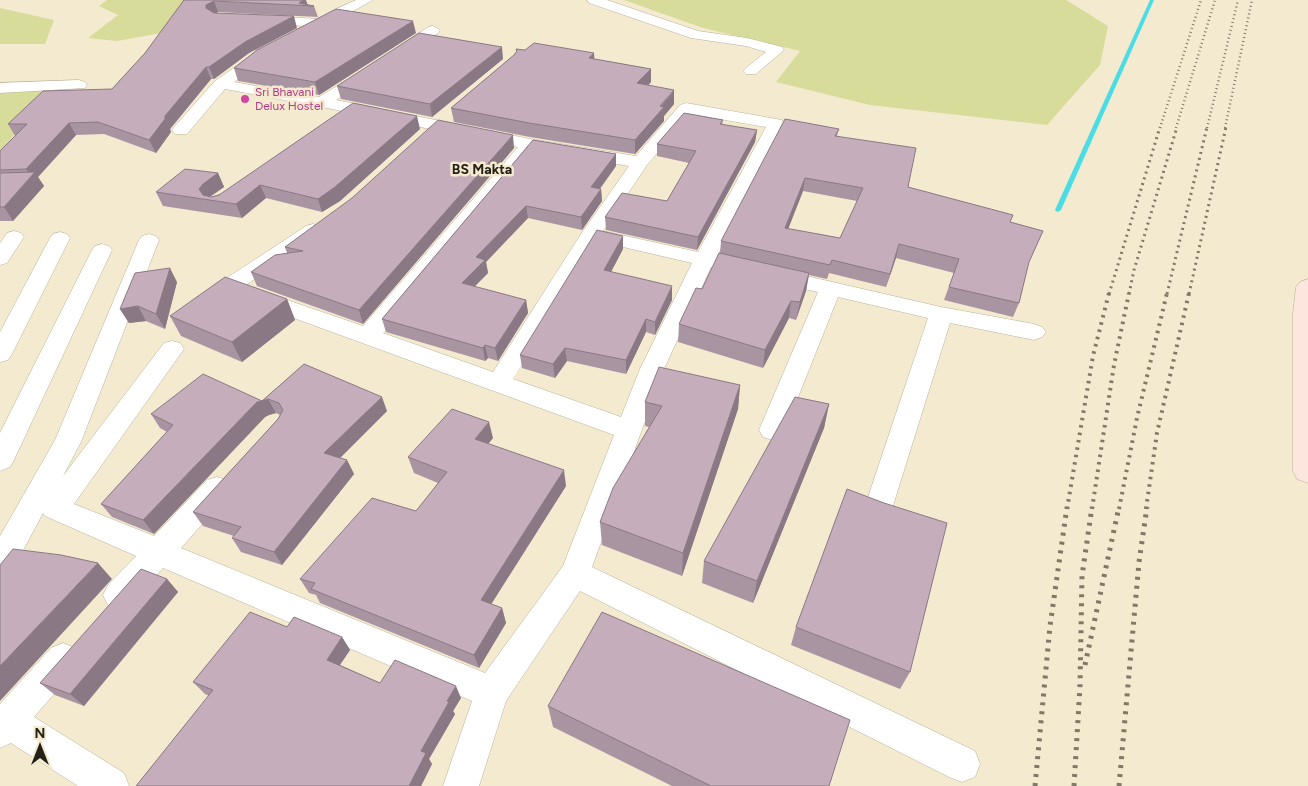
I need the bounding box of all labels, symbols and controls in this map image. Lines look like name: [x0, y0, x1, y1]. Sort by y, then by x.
place label: Sri Bhavani Delux Hostel: [255, 85, 323, 113]
marker: Sri Bhavani Delux Hostel: [239, 93, 251, 105]
district label: BS Makta: [452, 161, 512, 178]
north arrow: [15, 721, 65, 771]
text: N: [35, 725, 45, 742]

